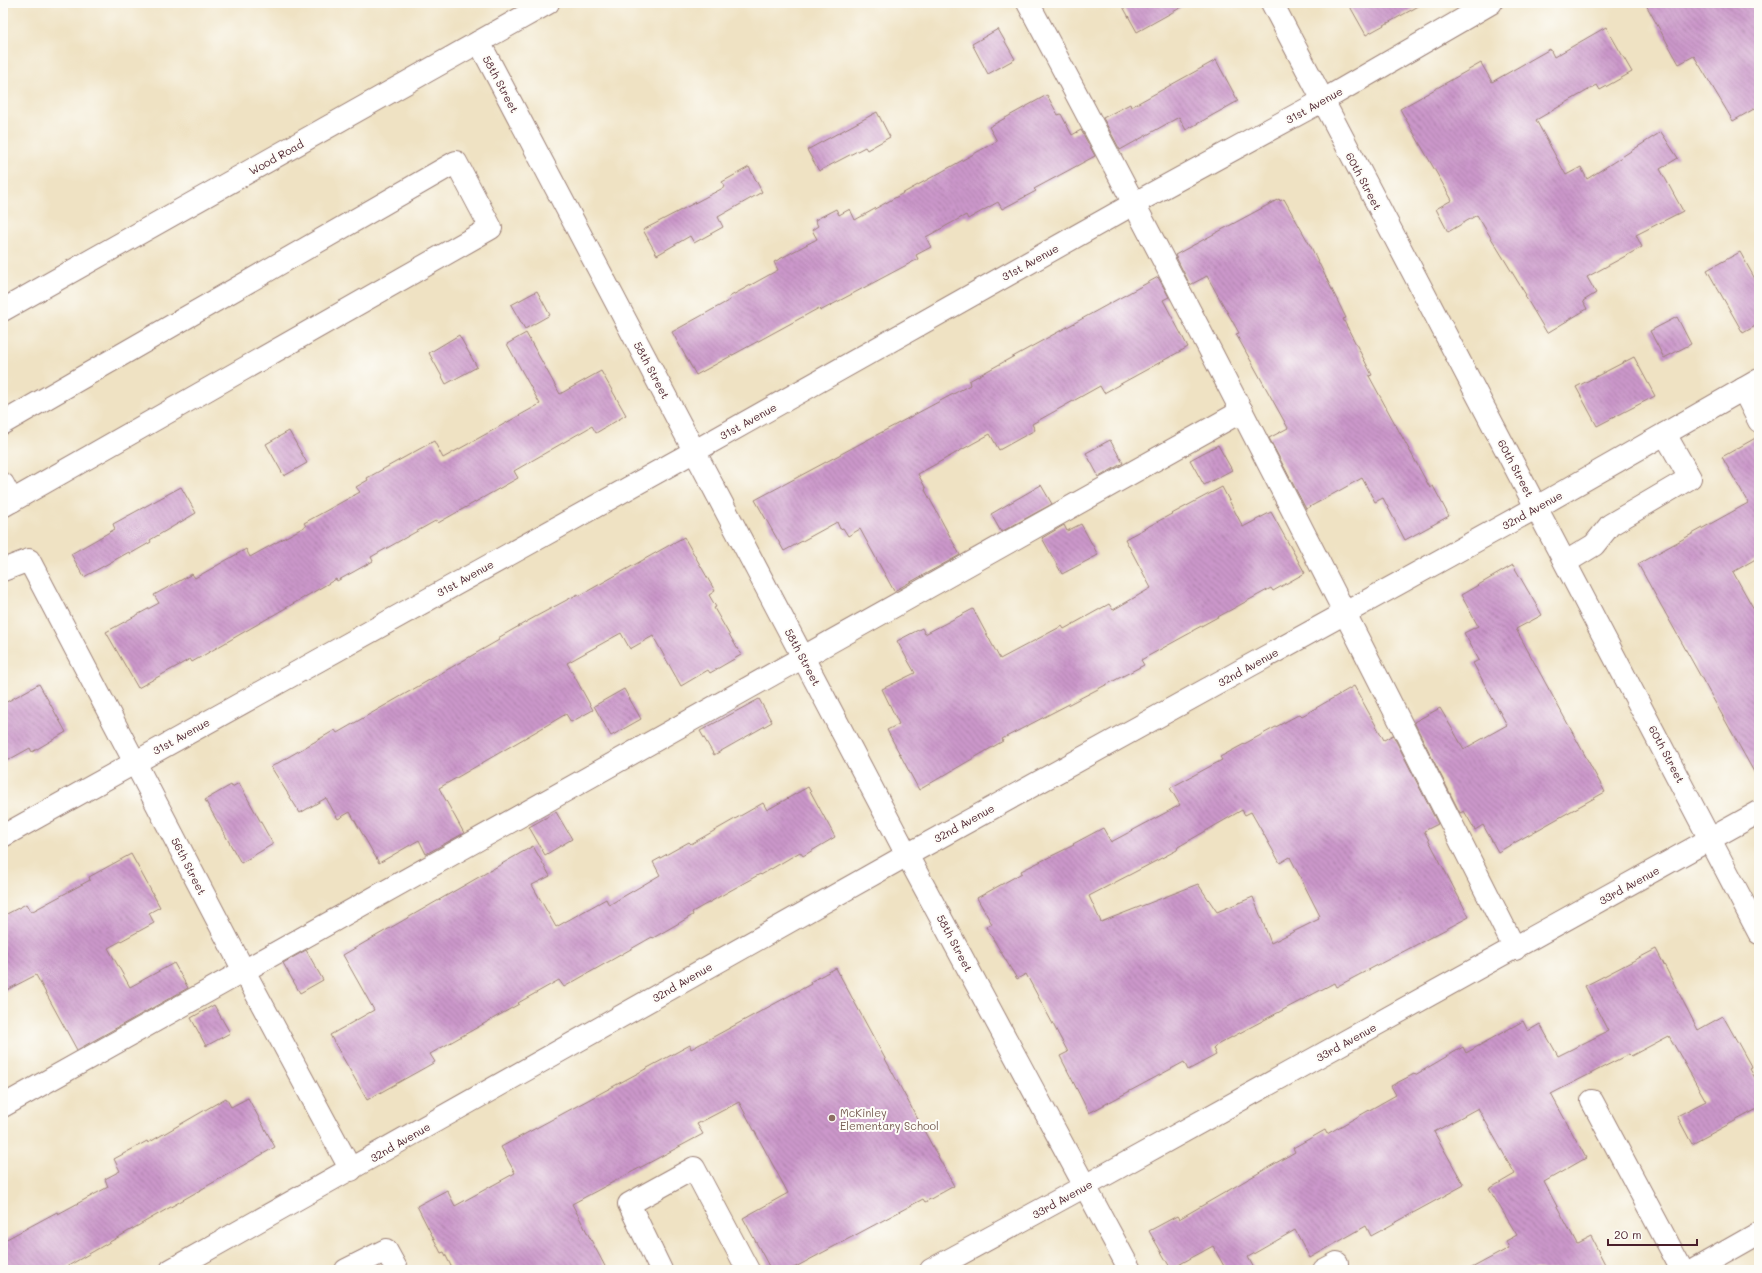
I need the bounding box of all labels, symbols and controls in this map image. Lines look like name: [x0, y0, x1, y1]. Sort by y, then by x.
street label: 58th Street: [480, 53, 522, 115]
street label: 31st Avenue: [1283, 83, 1345, 127]
street label: Wood Road: [246, 136, 306, 178]
street label: 60th Street: [1343, 150, 1385, 212]
street label: 31st Avenue: [999, 240, 1061, 284]
street label: 58th Street: [631, 339, 673, 401]
street label: 31st Avenue: [717, 399, 779, 443]
street label: 60th Street: [1495, 437, 1537, 499]
street label: 32nd Avenue: [1499, 487, 1565, 533]
street label: 31st Avenue: [434, 556, 496, 600]
street label: 58th Street: [782, 626, 824, 688]
street label: 32nd Avenue: [1215, 644, 1281, 690]
street label: 31st Avenue: [150, 714, 212, 758]
street label: 60th Street: [1646, 723, 1688, 785]
street label: 32nd Avenue: [931, 800, 997, 846]
street label: 56th Street: [168, 835, 210, 897]
street label: 33rd Avenue: [1596, 862, 1662, 908]
street label: 58th Street: [934, 912, 976, 974]
street label: 32nd Avenue: [649, 959, 715, 1005]
street label: 33rd Avenue: [1313, 1019, 1379, 1065]
place label: McKinley Elementary School: [840, 1105, 939, 1133]
marker: McKinley Elementary School: [827, 1113, 837, 1123]
street label: 32nd Avenue: [367, 1119, 433, 1165]
street label: 33rd Avenue: [1029, 1176, 1095, 1222]
scale bar: [1608, 1221, 1697, 1247]
text: 20 m: [1614, 1226, 1642, 1242]

